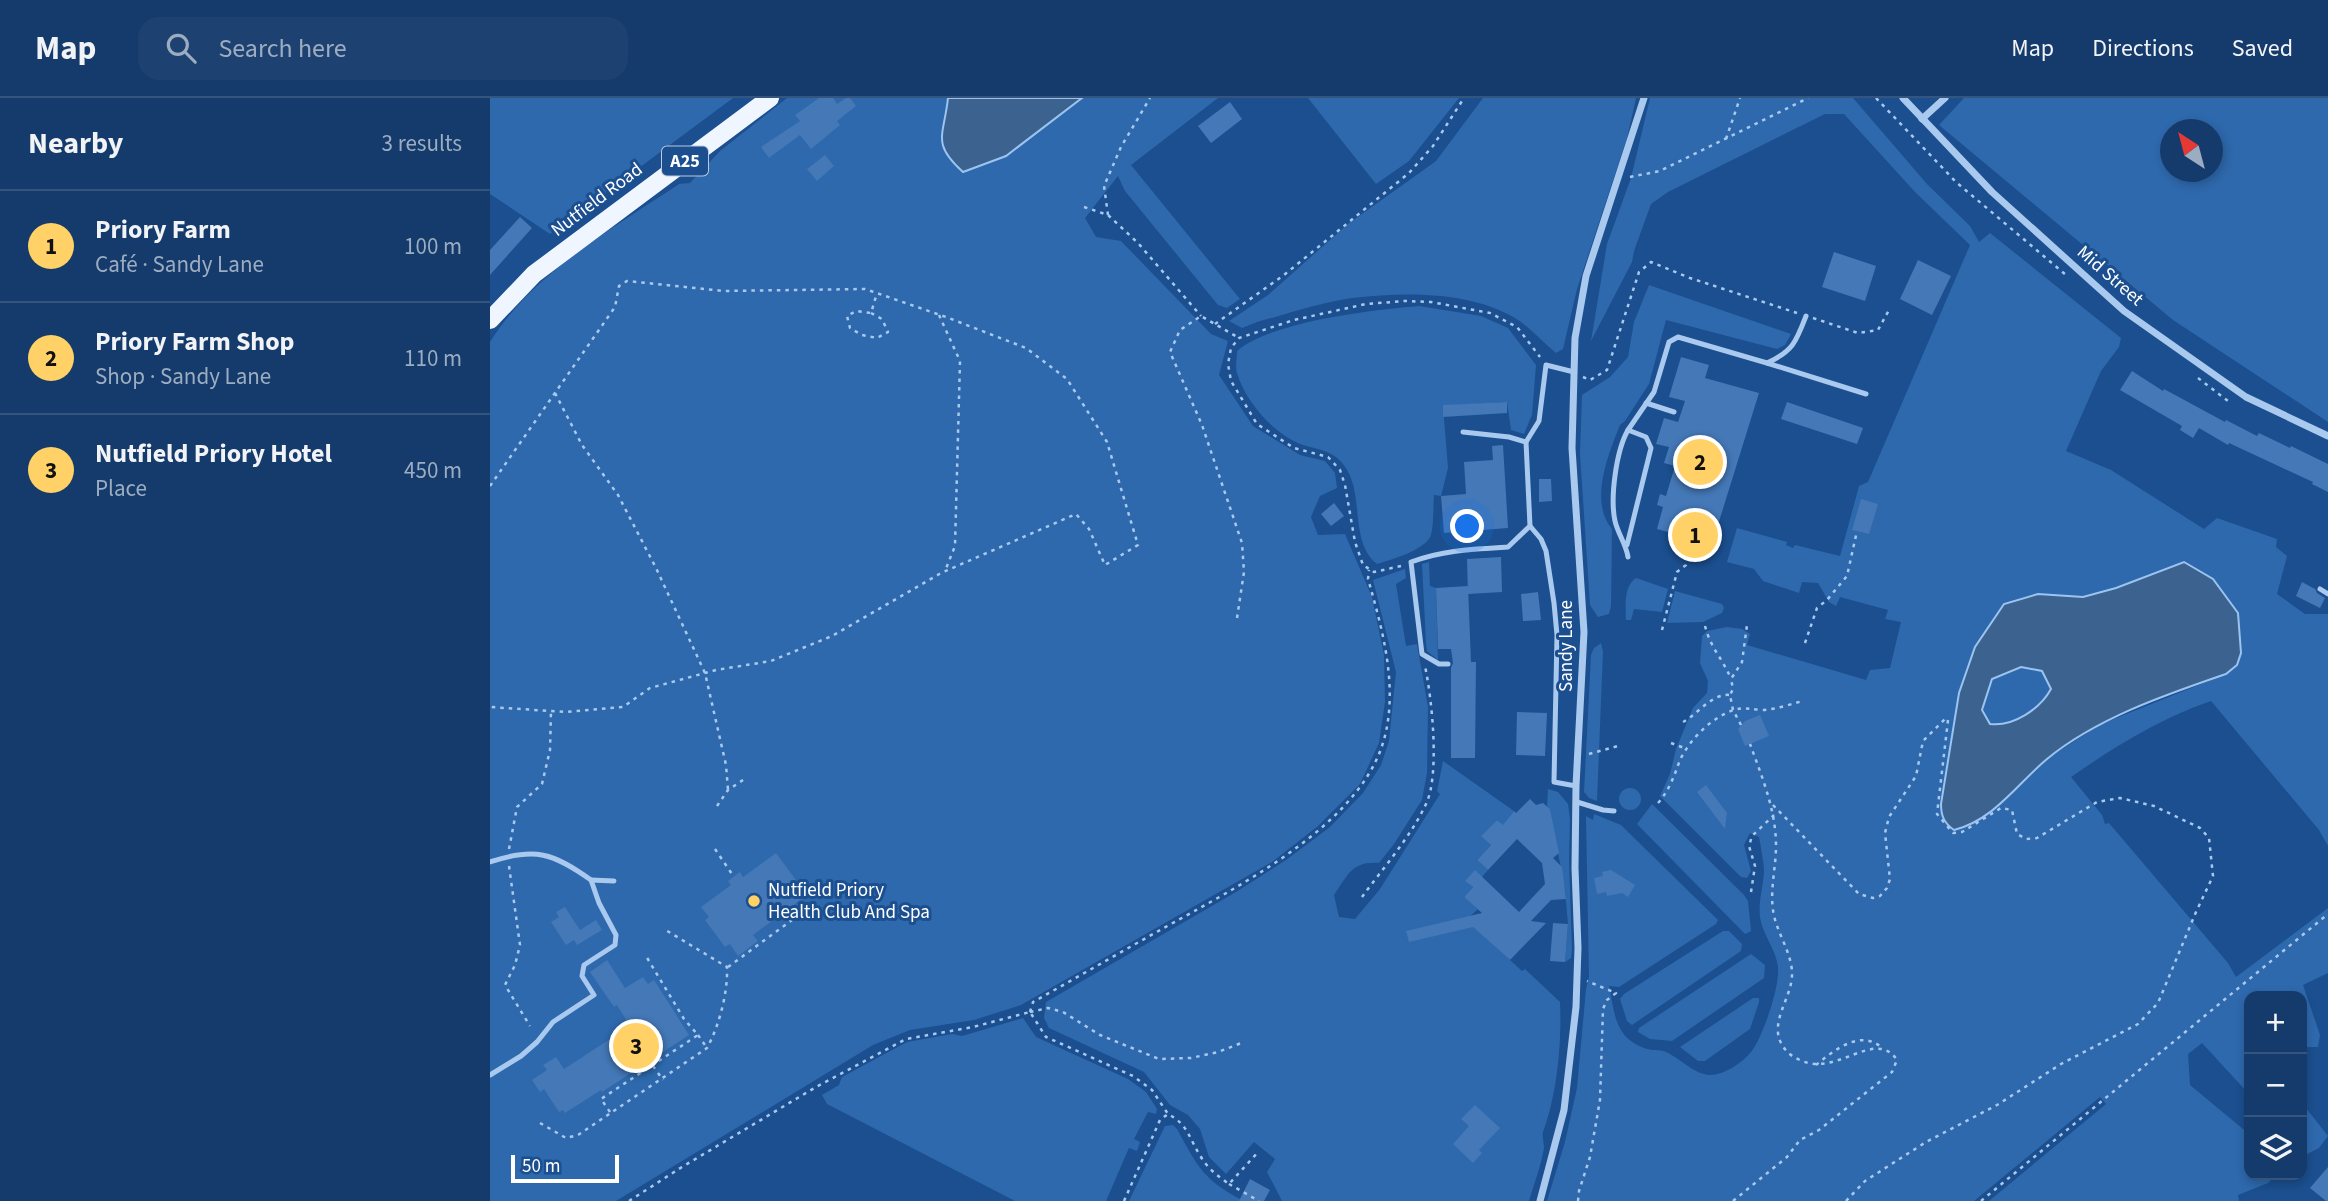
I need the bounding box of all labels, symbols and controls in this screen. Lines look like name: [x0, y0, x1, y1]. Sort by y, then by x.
search box: [138, 17, 628, 80]
text: Map: [35, 25, 96, 72]
icon: search: [162, 29, 200, 67]
text: Search here: [218, 30, 347, 67]
text: Map: [2011, 31, 2054, 66]
text: Directions: [2092, 31, 2194, 66]
text: Saved: [2232, 31, 2293, 66]
north arrow: [2160, 119, 2223, 182]
text: Nearby: [28, 122, 123, 165]
text: 3 results: [382, 127, 462, 160]
road number: A25: [662, 146, 708, 176]
street label: Nutfield Road: [546, 157, 648, 243]
text: Priory Farm: [95, 211, 231, 248]
text: 1: [45, 230, 57, 263]
text: 100 m: [404, 230, 462, 263]
street label: Mid Street: [2071, 239, 2150, 313]
text: Café · Sandy Lane: [95, 248, 264, 281]
text: Priory Farm Shop: [95, 323, 295, 360]
text: 2: [45, 342, 57, 375]
text: 110 m: [404, 342, 462, 375]
text: Shop · Sandy Lane: [95, 360, 271, 393]
text: Nutfield Priory Hotel: [95, 435, 332, 472]
pin: 2: [1677, 436, 1723, 488]
text: 3: [45, 454, 57, 487]
text: 450 m: [404, 454, 462, 487]
text: Place: [95, 472, 147, 505]
your location: [1450, 509, 1484, 543]
pin: 1: [1672, 509, 1718, 561]
street label: Sandy Lane: [1553, 600, 1580, 692]
place label: Nutfield Priory Health Club And Spa: [768, 877, 930, 926]
marker: Nutfield Priory Health Club And Spa: [746, 893, 762, 909]
map controls: [2244, 991, 2307, 1180]
button: +: [2244, 991, 2307, 1054]
pin: 3: [613, 1020, 659, 1072]
button: −: [2244, 1054, 2307, 1117]
button: layers: [2244, 1117, 2307, 1180]
scale bar: [511, 1152, 620, 1184]
text: 50 m: [522, 1153, 560, 1180]

